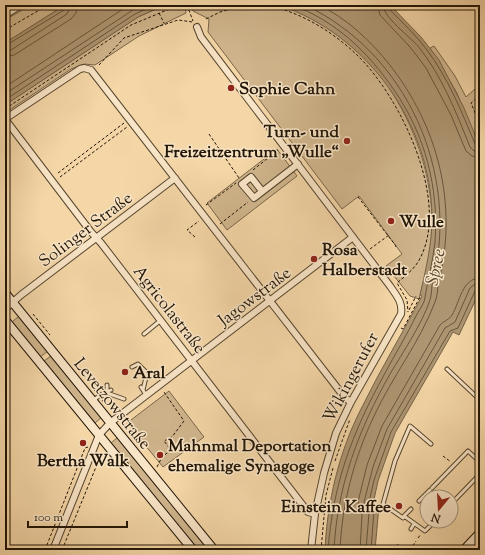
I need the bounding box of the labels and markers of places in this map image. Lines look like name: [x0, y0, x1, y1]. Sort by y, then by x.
place label: Sophie Cahn: [239, 78, 336, 102]
marker: Sophie Cahn: [226, 83, 236, 93]
place label: Turn- und Freizeitzentrum „Wulle“: [164, 121, 339, 165]
marker: Turn- und Freizeitzentrum „Wulle“: [342, 136, 352, 146]
place label: Wulle: [399, 211, 444, 235]
marker: Wulle: [386, 216, 396, 226]
place label: Rosa Halberstadt: [322, 239, 407, 283]
marker: Rosa Halberstadt: [309, 254, 319, 264]
place label: Aral: [133, 362, 166, 386]
marker: Aral: [120, 367, 130, 377]
place label: Mahnmal Deportation ehemalige Synagoge: [168, 435, 332, 479]
marker: Bertha Walk: [78, 438, 88, 448]
place label: Bertha Walk: [37, 450, 130, 474]
marker: Mahnmal Deportation ehemalige Synagoge: [155, 450, 165, 460]
place label: Einstein Kaffee: [281, 496, 391, 520]
marker: Einstein Kaffee: [394, 501, 404, 511]

